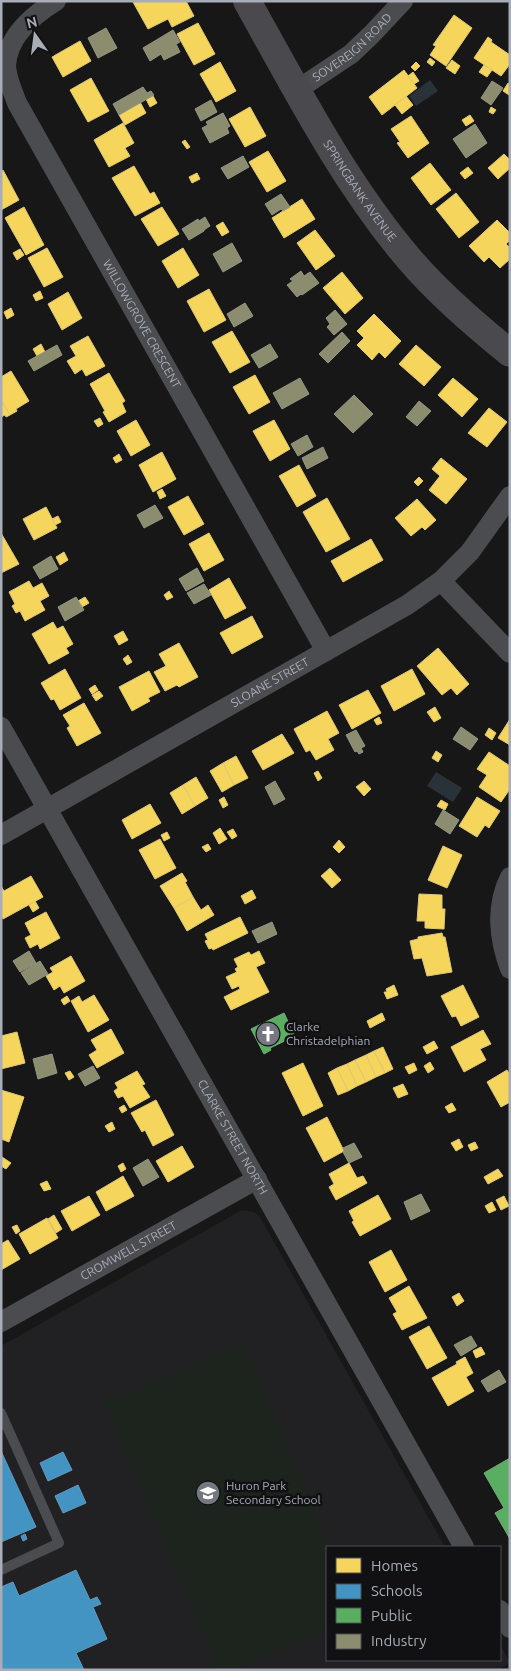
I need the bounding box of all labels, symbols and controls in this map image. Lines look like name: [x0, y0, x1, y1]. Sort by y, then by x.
north arrow: [10, 10, 60, 60]
street label: SOVEREIGN ROAD: [310, 10, 394, 84]
text: N: [25, 13, 39, 31]
street label: SPRINGBANK AVENUE: [321, 138, 399, 244]
street label: WILLOWGROVE CRESCENT: [101, 257, 184, 391]
street label: SLOANE STREET: [228, 655, 311, 710]
place label: Clarke Christadelphian: [286, 1020, 370, 1047]
church icon: Clarke Christadelphian: [255, 1021, 281, 1047]
street label: CLARKE STREET NORTH: [195, 1077, 271, 1197]
street label: CROMWELL STREET: [78, 1218, 179, 1282]
place label: Huron Park Secondary School: [226, 1479, 321, 1506]
school or university icon: Huron Park Secondary School: [195, 1480, 221, 1506]
legend: [326, 1546, 501, 1661]
text: Homes: [371, 1557, 418, 1574]
text: Schools: [371, 1582, 422, 1599]
text: Public: [371, 1607, 412, 1624]
text: Industry: [371, 1632, 426, 1649]

